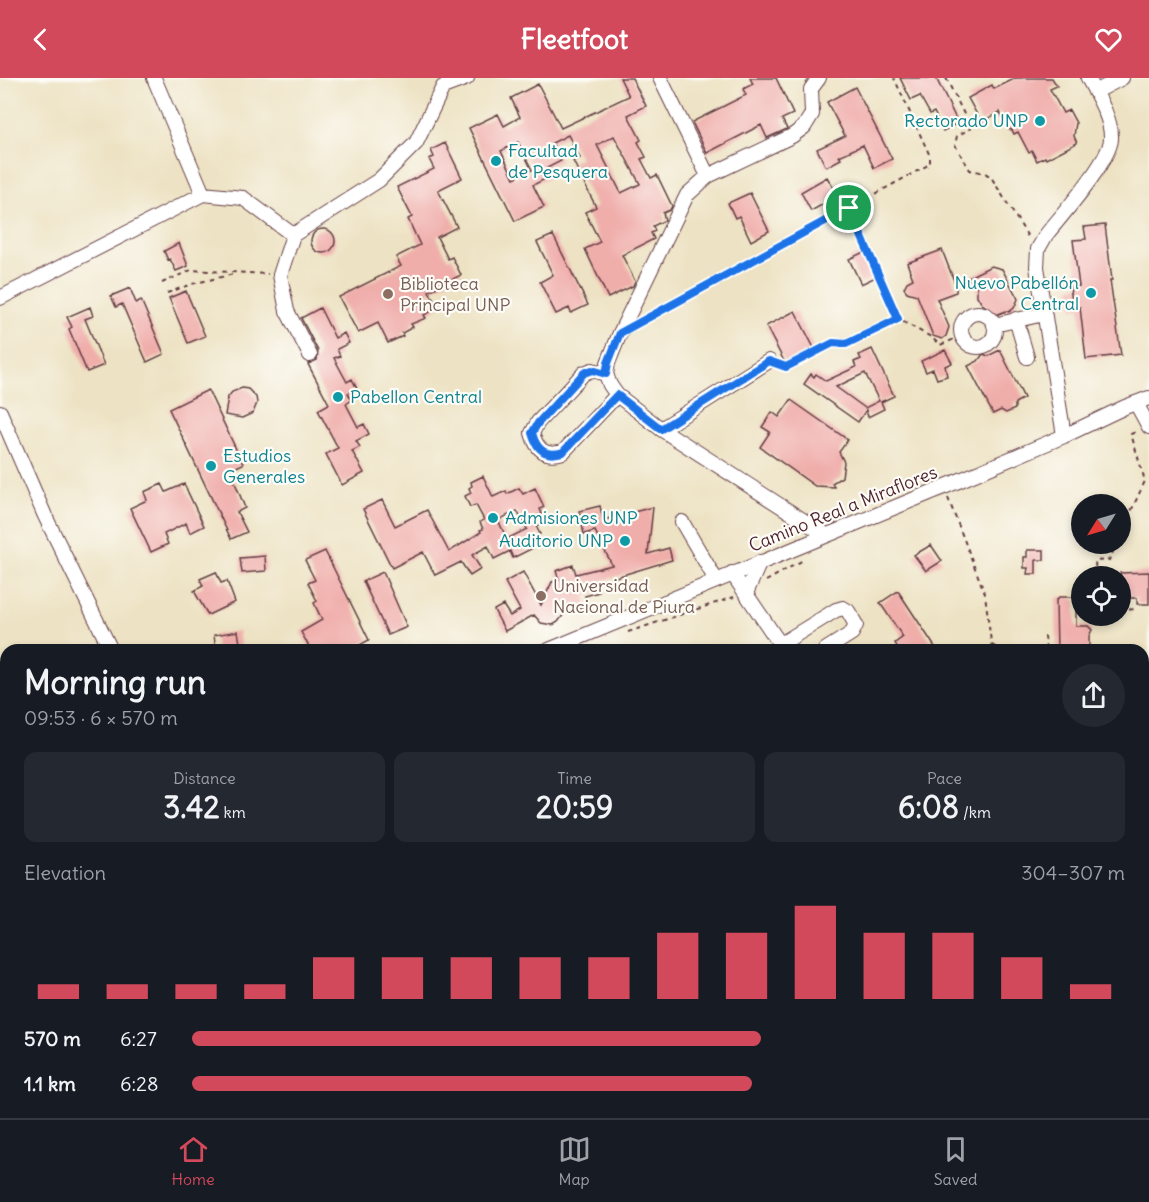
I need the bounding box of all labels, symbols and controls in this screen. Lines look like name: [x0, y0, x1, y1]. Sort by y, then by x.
text: Fleetfoot: [521, 22, 628, 56]
icon: back: [24, 23, 57, 56]
icon: heart: [1092, 23, 1125, 56]
place label: Rectorado UNP: [904, 109, 1028, 132]
marker: Rectorado UNP: [1033, 114, 1047, 128]
place label: Facultad de Pesquera: [508, 139, 608, 183]
marker: Facultad de Pesquera: [489, 154, 503, 168]
pin: [823, 182, 874, 233]
icon: arrive: [832, 191, 865, 224]
place label: Nuevo Pabellón Central: [955, 271, 1079, 315]
place label: Biblioteca Principal UNP: [400, 272, 510, 316]
marker: Nuevo Pabellón Central: [1084, 286, 1098, 300]
marker: Biblioteca Principal UNP: [381, 287, 395, 301]
place label: Pabellon Central: [350, 385, 482, 408]
marker: Pabellon Central: [331, 390, 345, 404]
place label: Estudios Generales: [223, 444, 305, 488]
marker: Estudios Generales: [204, 459, 218, 473]
street label: Camino Real a Miraflores: [745, 460, 940, 557]
north arrow: [1071, 494, 1131, 554]
map controls: [1071, 494, 1131, 626]
place label: Admisiones UNP: [505, 506, 638, 529]
marker: Admisiones UNP: [486, 511, 500, 525]
place label: Auditorio UNP: [499, 529, 613, 552]
marker: Auditorio UNP: [618, 534, 632, 548]
button: locate: [1071, 566, 1131, 626]
place label: Universidad Nacional de Piura: [553, 574, 695, 618]
marker: Universidad Nacional de Piura: [534, 589, 548, 603]
text: Morning run: [24, 661, 206, 703]
button: share: [1062, 664, 1125, 727]
text: 09:53 · 6 × 570 m: [24, 705, 178, 730]
text: Distance: [173, 768, 236, 788]
text: Time: [557, 768, 592, 788]
text: Pace: [927, 768, 962, 788]
text: 3.42: [163, 788, 220, 826]
text: 20:59: [536, 788, 613, 826]
text: 6:08: [898, 788, 959, 826]
text: km: [220, 802, 246, 822]
text: /km: [959, 802, 991, 822]
text: Elevation: [24, 860, 106, 885]
text: 304–307 m: [1021, 860, 1125, 885]
text: 570 m: [24, 1026, 81, 1051]
text: 6:27: [120, 1026, 157, 1051]
text: 1.1 km: [24, 1071, 76, 1096]
text: 6:28: [120, 1071, 159, 1096]
tab: Home: [172, 1133, 215, 1189]
tab: Map: [558, 1133, 591, 1189]
tab: Saved: [934, 1133, 977, 1189]

